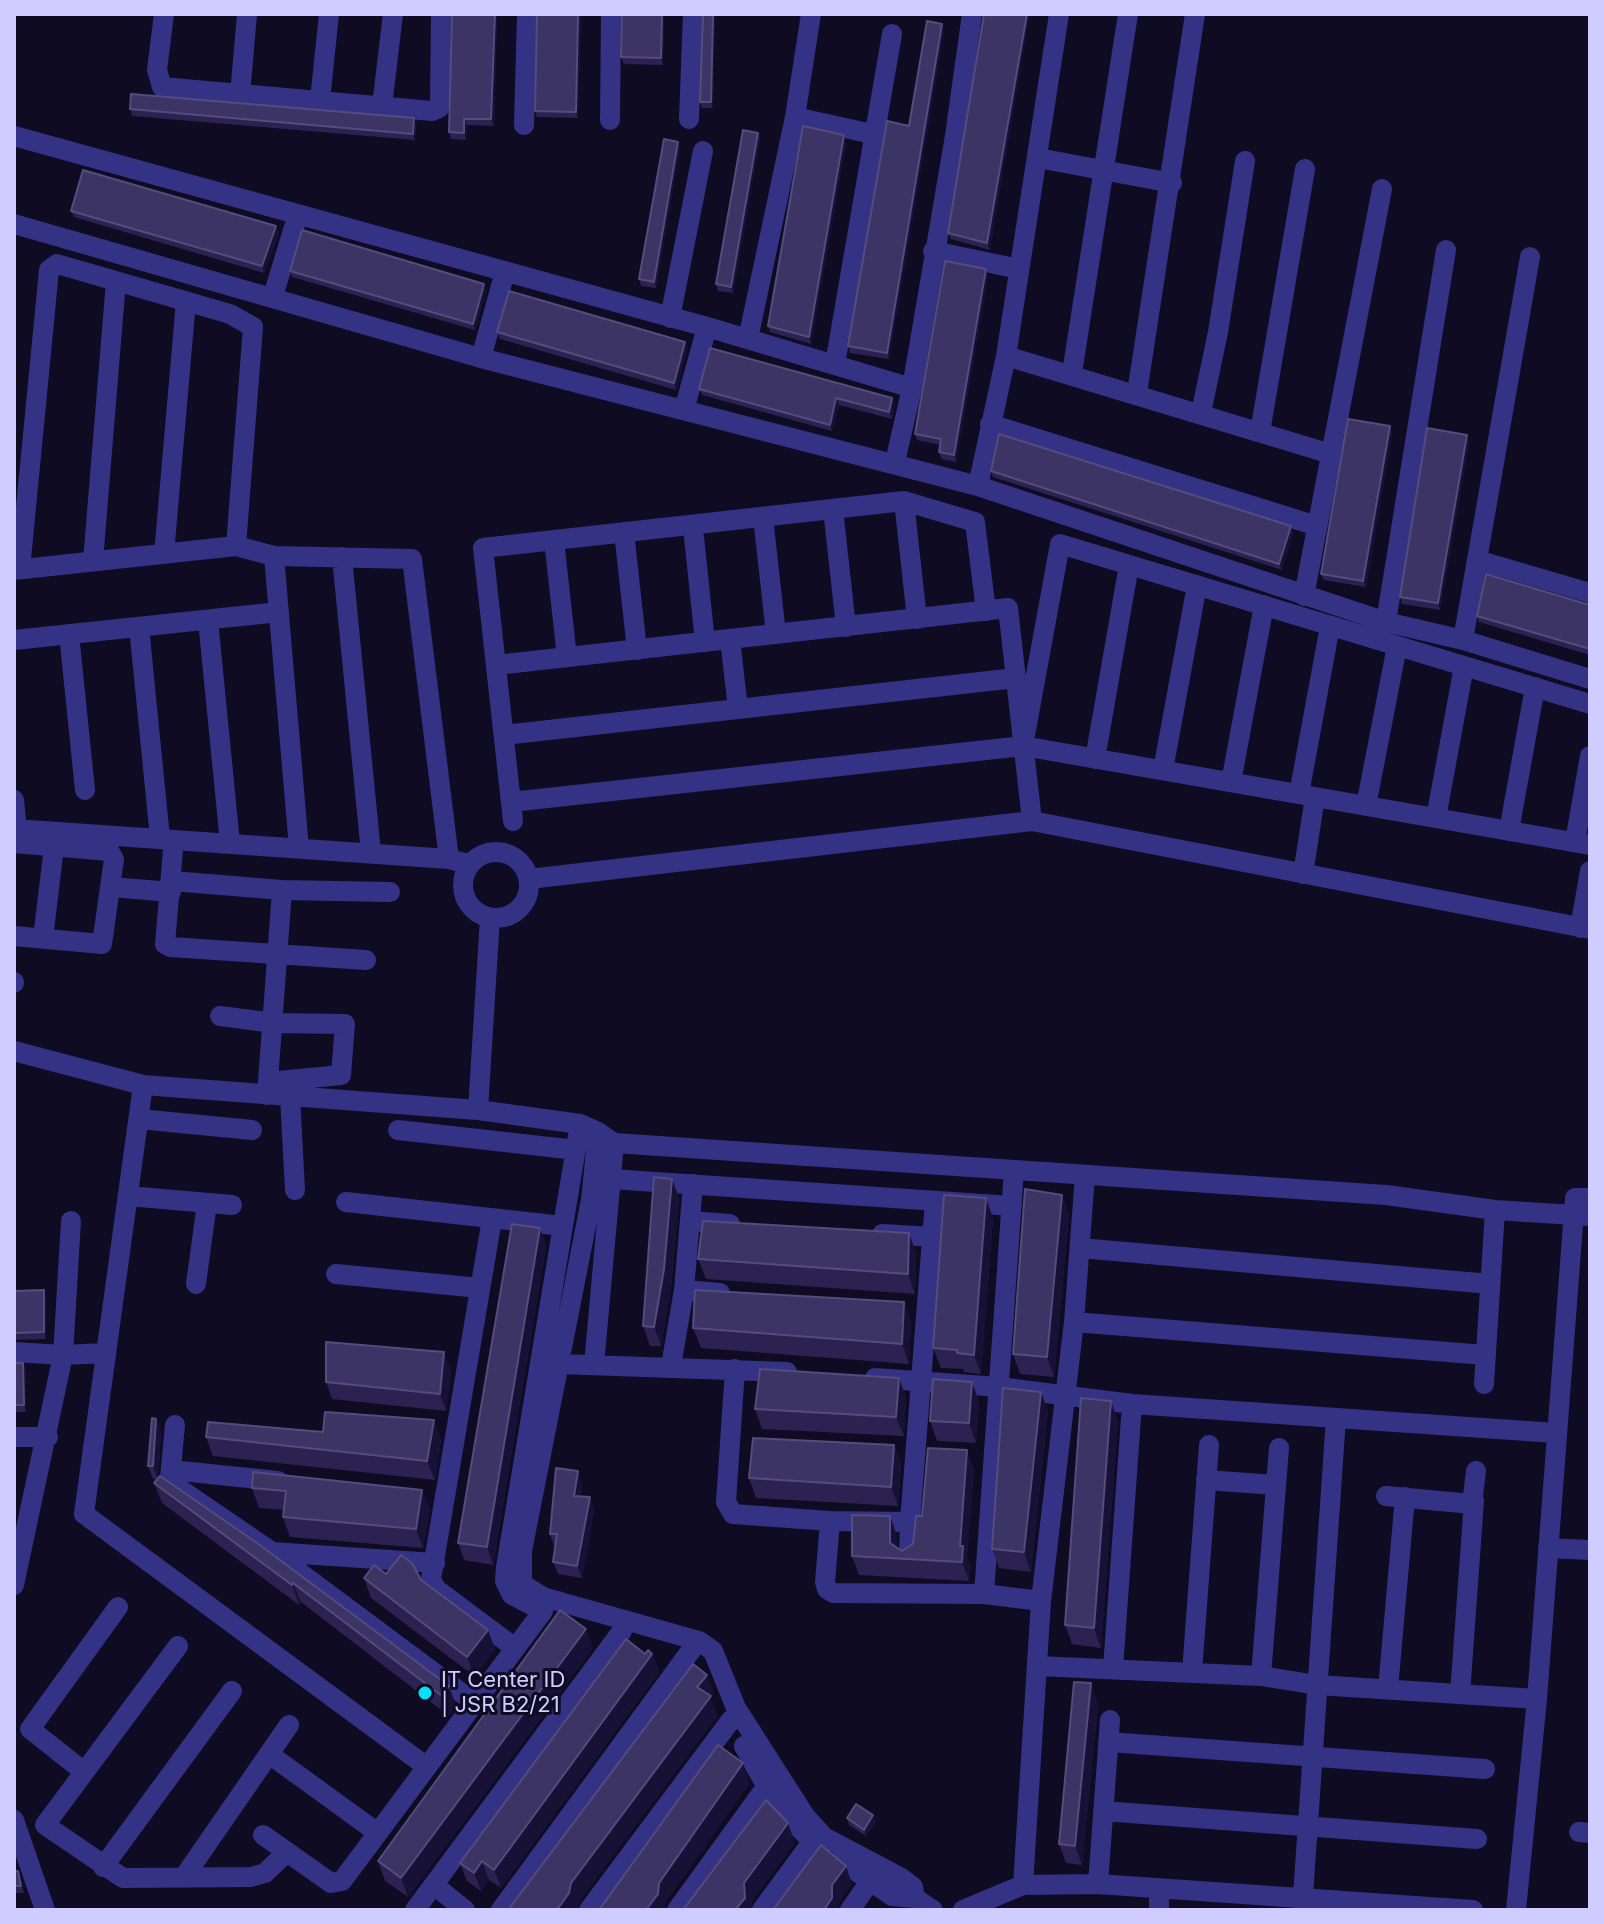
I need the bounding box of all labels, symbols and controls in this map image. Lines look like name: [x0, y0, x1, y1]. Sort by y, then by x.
place label: IT Center ID | JSR B2/21: [441, 1667, 565, 1718]
marker: IT Center ID | JSR B2/21: [416, 1684, 434, 1702]

